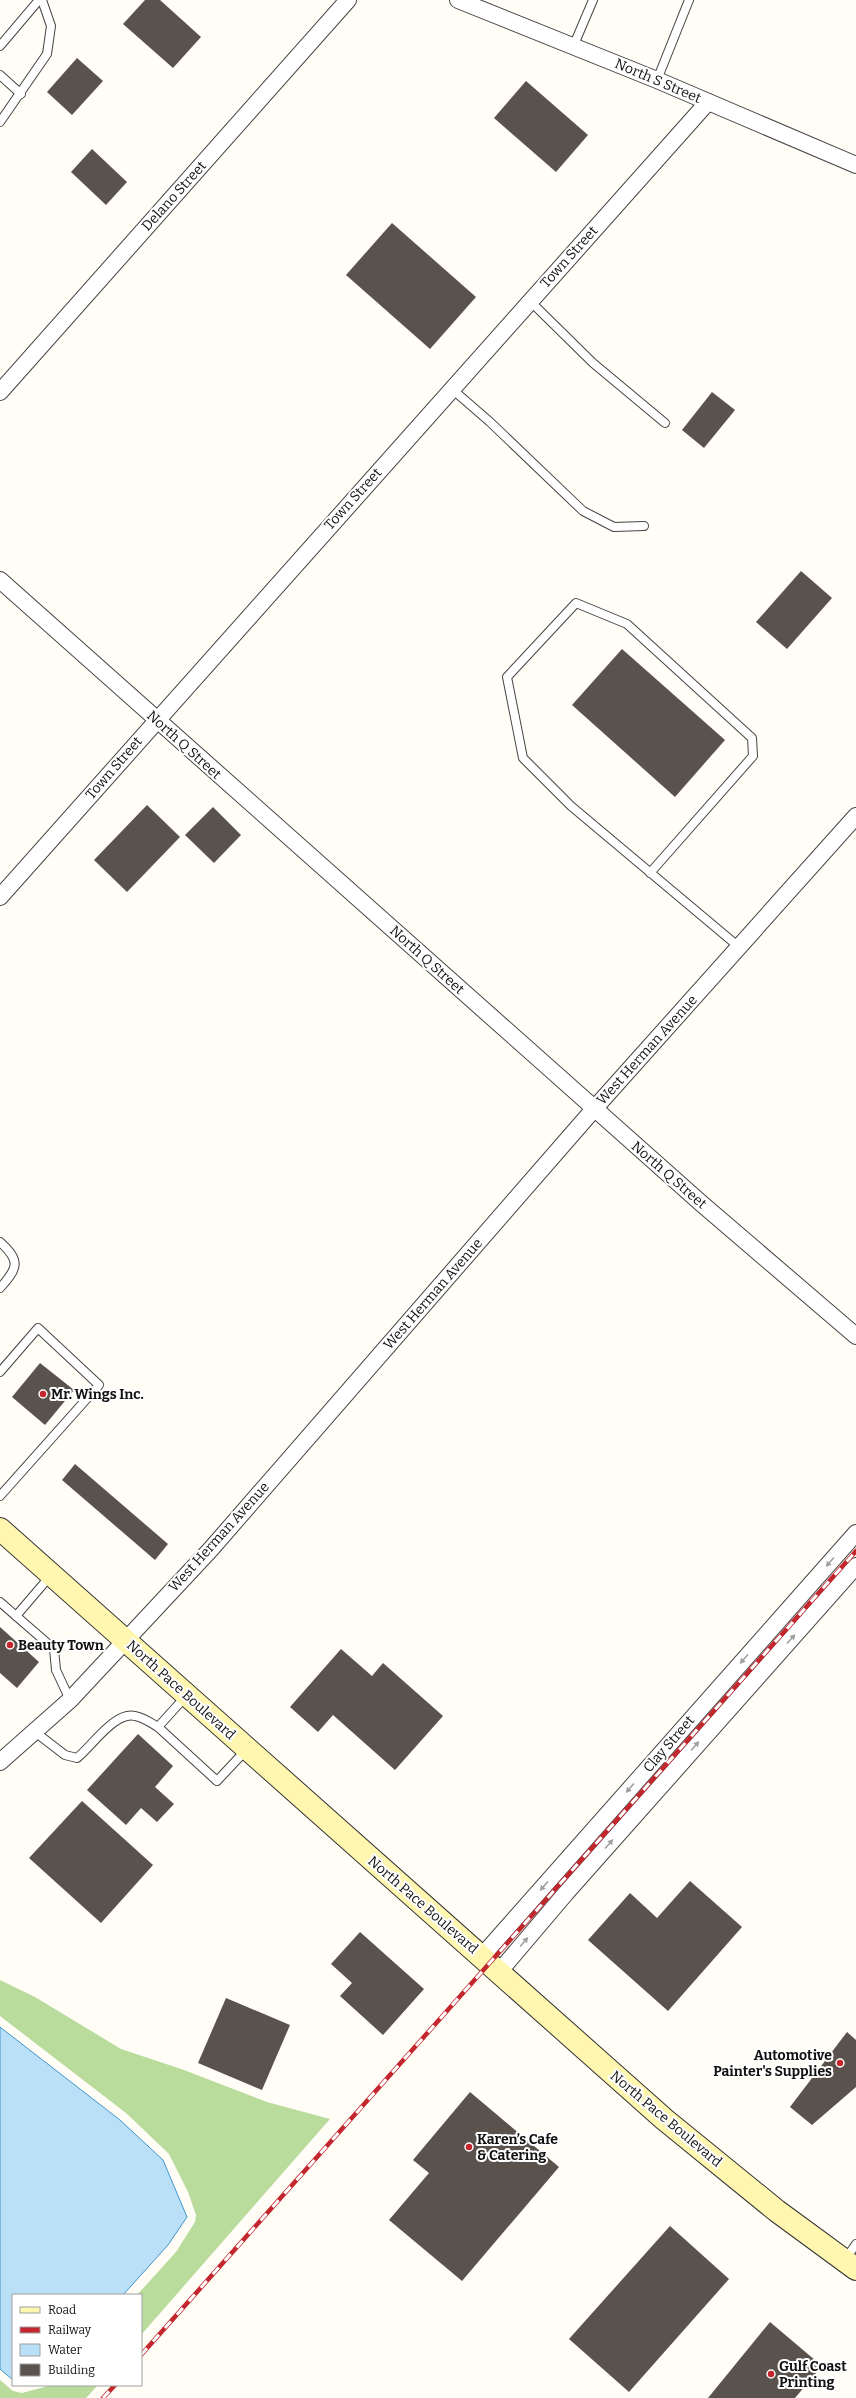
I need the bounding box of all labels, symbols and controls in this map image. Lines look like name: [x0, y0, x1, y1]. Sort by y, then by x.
street label: North S Street: [612, 55, 704, 107]
street label: Delano Street: [138, 157, 210, 235]
street label: Town Street: [537, 222, 601, 292]
street label: Town Street: [321, 464, 385, 534]
street label: North Q Street: [143, 707, 225, 783]
street label: Town Street: [82, 733, 146, 803]
street label: North Q Street: [386, 922, 468, 998]
street label: West Herman Avenue: [593, 992, 701, 1108]
street label: North Q Street: [628, 1138, 710, 1212]
street label: West Herman Avenue: [380, 1235, 486, 1353]
place label: Mr. Wings Inc.: [51, 1386, 144, 1403]
marker: Mr. Wings Inc.: [38, 1389, 48, 1399]
street label: West Herman Avenue: [165, 1479, 273, 1595]
one-way arrow: [826, 1557, 835, 1567]
one-way arrow: [786, 1634, 796, 1644]
place label: Beauty Town: [18, 1637, 104, 1654]
street label: North Pace Boulevard: [123, 1637, 239, 1743]
marker: Beauty Town: [5, 1640, 15, 1650]
one-way arrow: [740, 1655, 749, 1664]
street label: Clay Street: [640, 1712, 698, 1776]
one-way arrow: [691, 1741, 700, 1752]
one-way arrow: [626, 1783, 635, 1793]
one-way arrow: [605, 1839, 614, 1849]
street label: North Pace Boulevard: [364, 1852, 482, 1958]
one-way arrow: [540, 1880, 549, 1891]
one-way arrow: [520, 1937, 529, 1948]
place label: Automotive Painter's Supplies: [713, 2047, 832, 2080]
marker: Automotive Painter's Supplies: [835, 2058, 845, 2068]
street label: North Pace Boulevard: [607, 2067, 725, 2171]
place label: Karen’s Cafe & Catering: [477, 2131, 558, 2164]
marker: Karen’s Cafe & Catering: [464, 2142, 474, 2152]
legend: [12, 2294, 142, 2386]
text: Road: [48, 2303, 76, 2317]
text: Railway: [48, 2323, 92, 2337]
text: Water: [48, 2343, 83, 2357]
place label: Gulf Coast Printing: [779, 2358, 847, 2391]
text: Building: [48, 2363, 95, 2377]
marker: Gulf Coast Printing: [766, 2369, 776, 2379]

